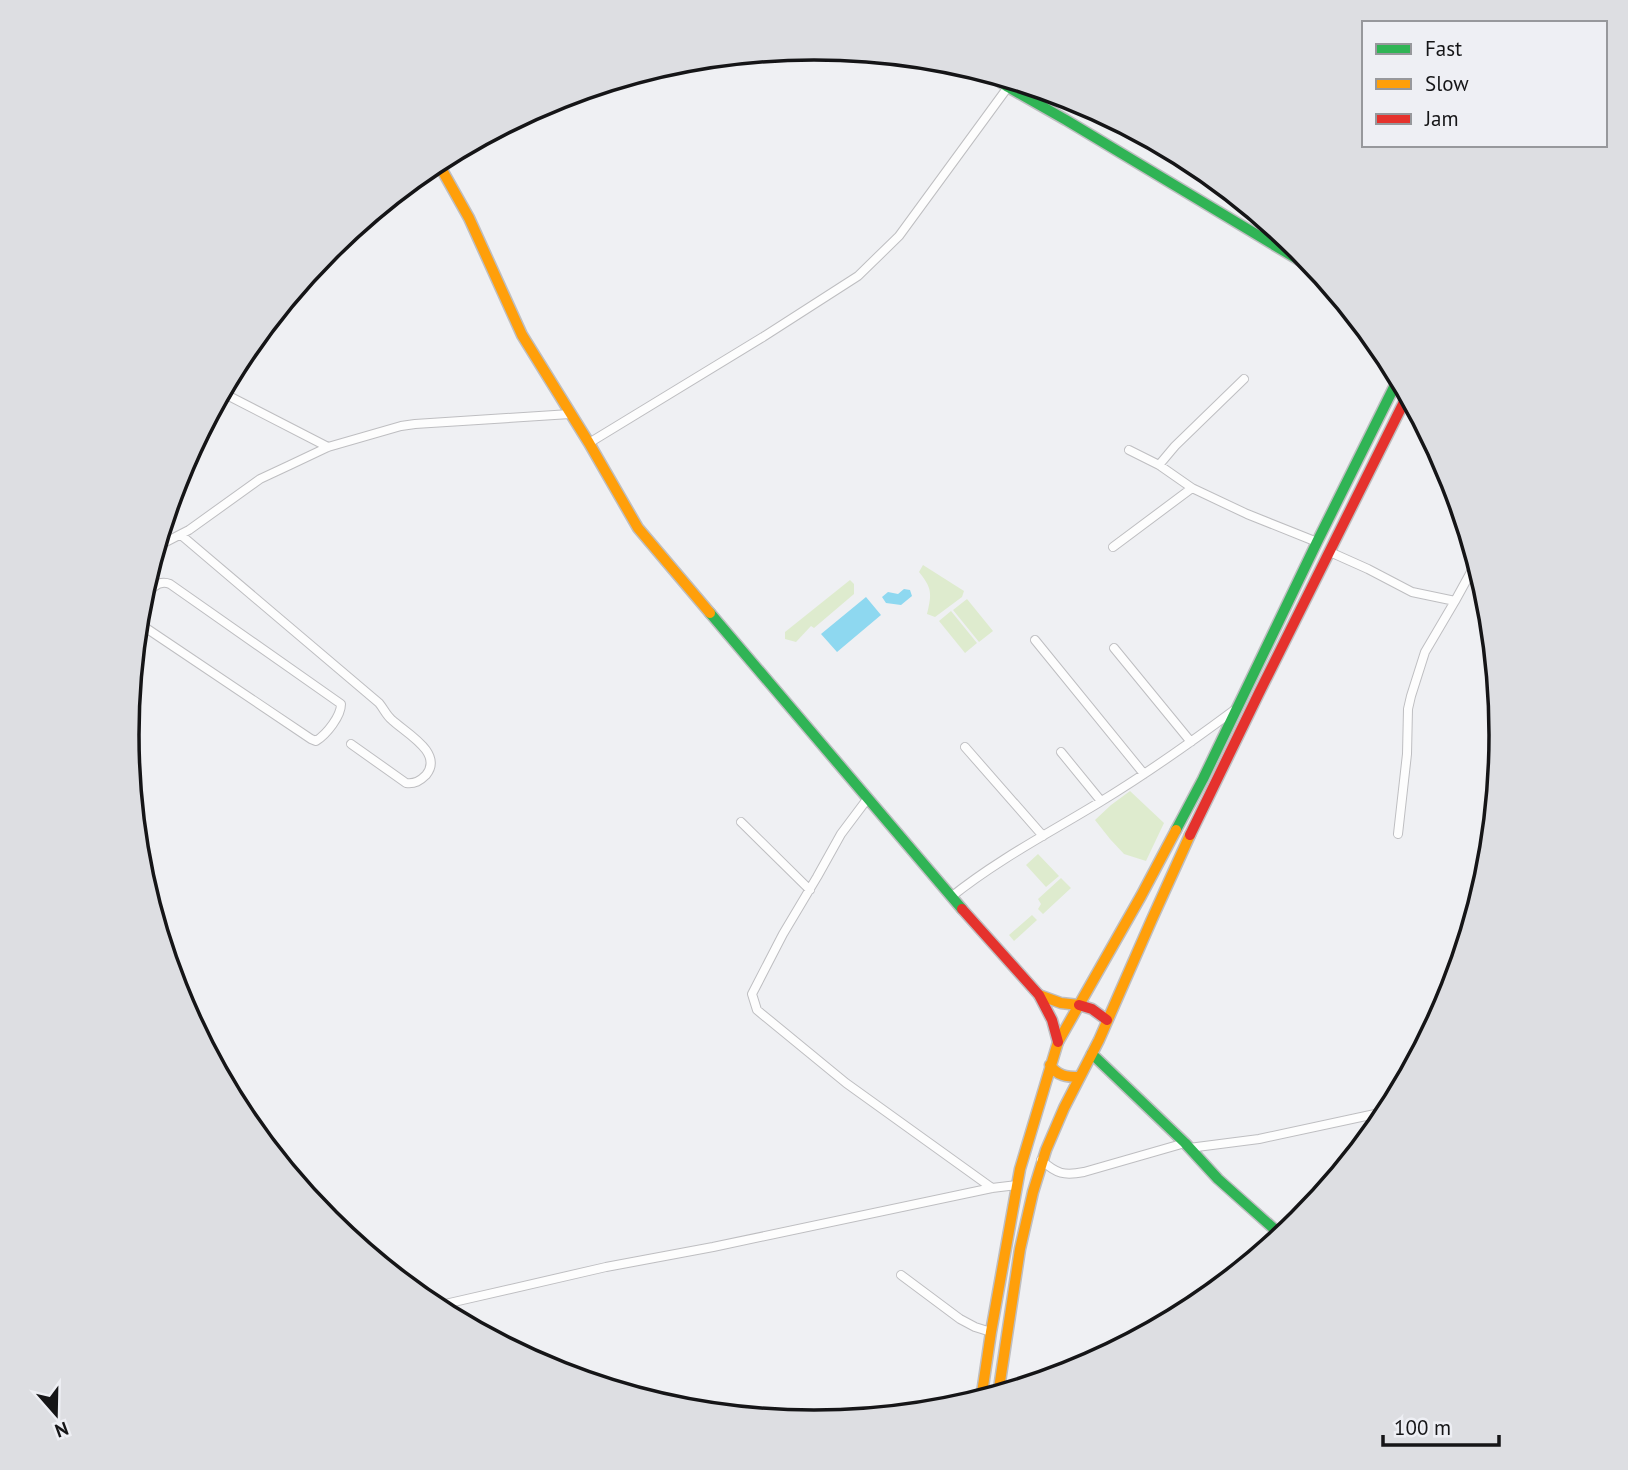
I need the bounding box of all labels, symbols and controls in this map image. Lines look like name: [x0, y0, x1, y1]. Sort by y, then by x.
legend: [1362, 21, 1607, 147]
text: Fast: [1425, 35, 1462, 62]
text: Slow: [1425, 70, 1469, 97]
text: Jam: [1424, 105, 1459, 132]
north arrow: [21, 1379, 91, 1449]
scale bar: [1383, 1404, 1498, 1448]
text: 100 m: [1394, 1414, 1451, 1441]
text: N: [52, 1417, 72, 1443]

